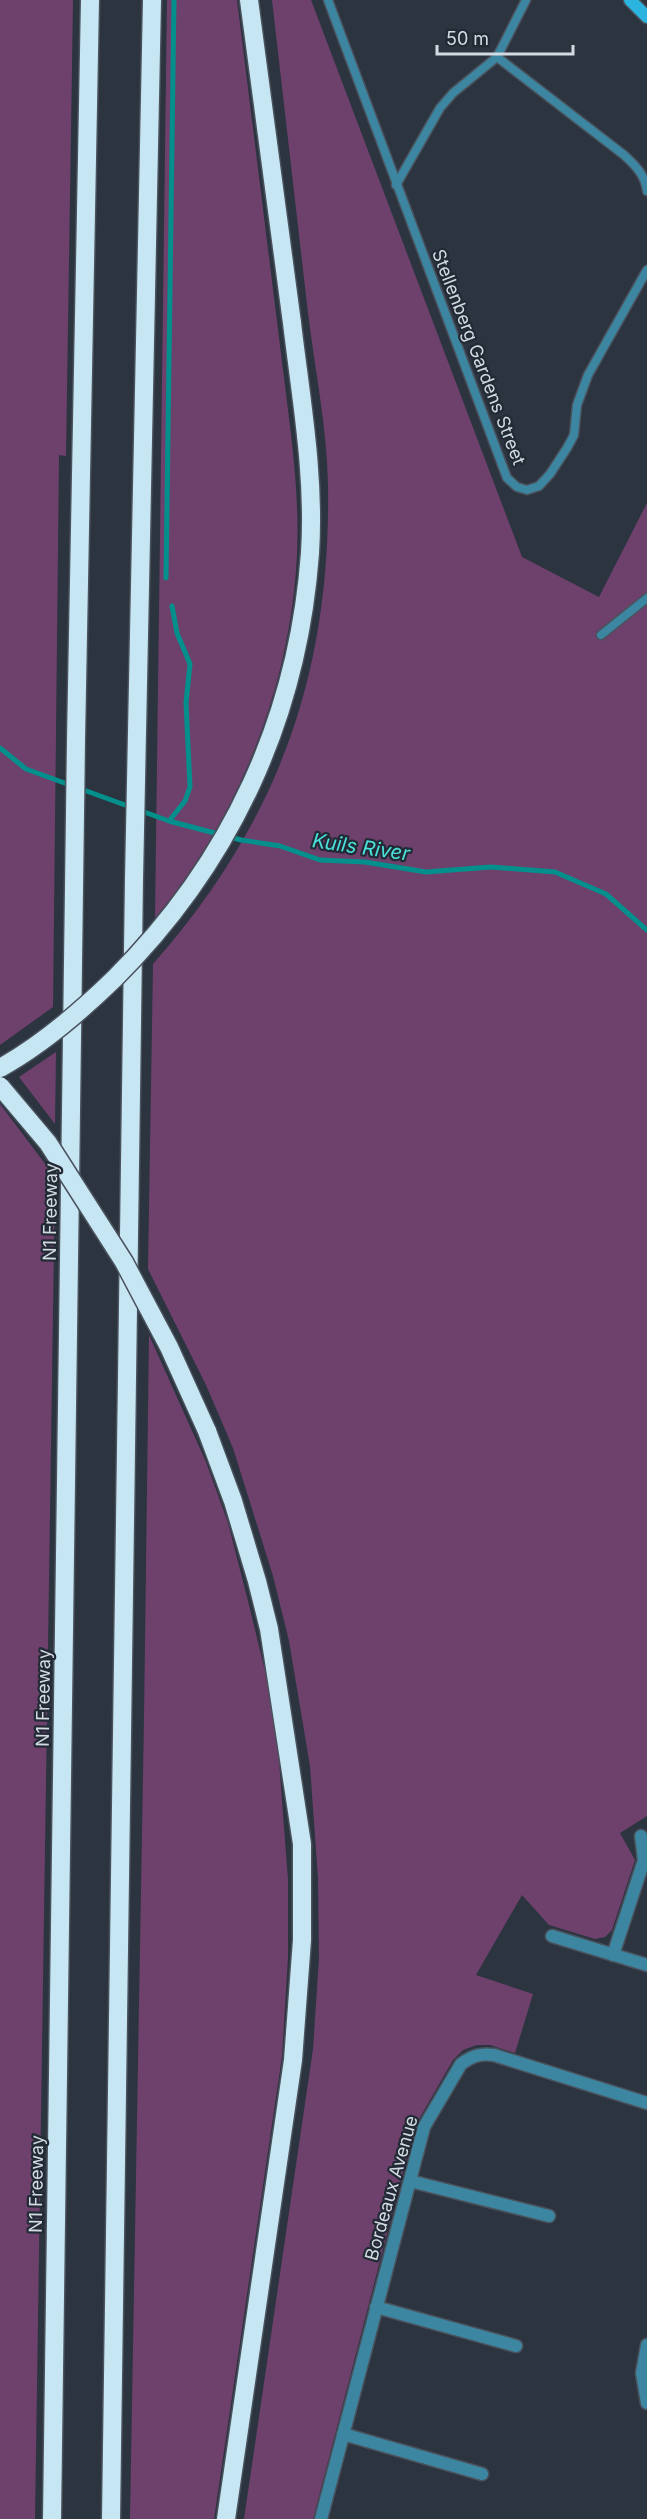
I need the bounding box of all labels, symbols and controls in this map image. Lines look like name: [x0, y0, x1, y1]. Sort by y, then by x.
scale bar: [437, 18, 574, 56]
text: 50 m: [446, 28, 489, 49]
street label: Stellenberg Gardens Street: [428, 246, 530, 468]
water label: Kuils River: [311, 828, 412, 866]
street label: N1 Freeway: [39, 1163, 61, 1261]
street label: N1 Freeway: [32, 1649, 54, 1747]
street label: Bordeaux Avenue: [360, 2113, 422, 2263]
street label: N1 Freeway: [25, 2135, 47, 2233]

